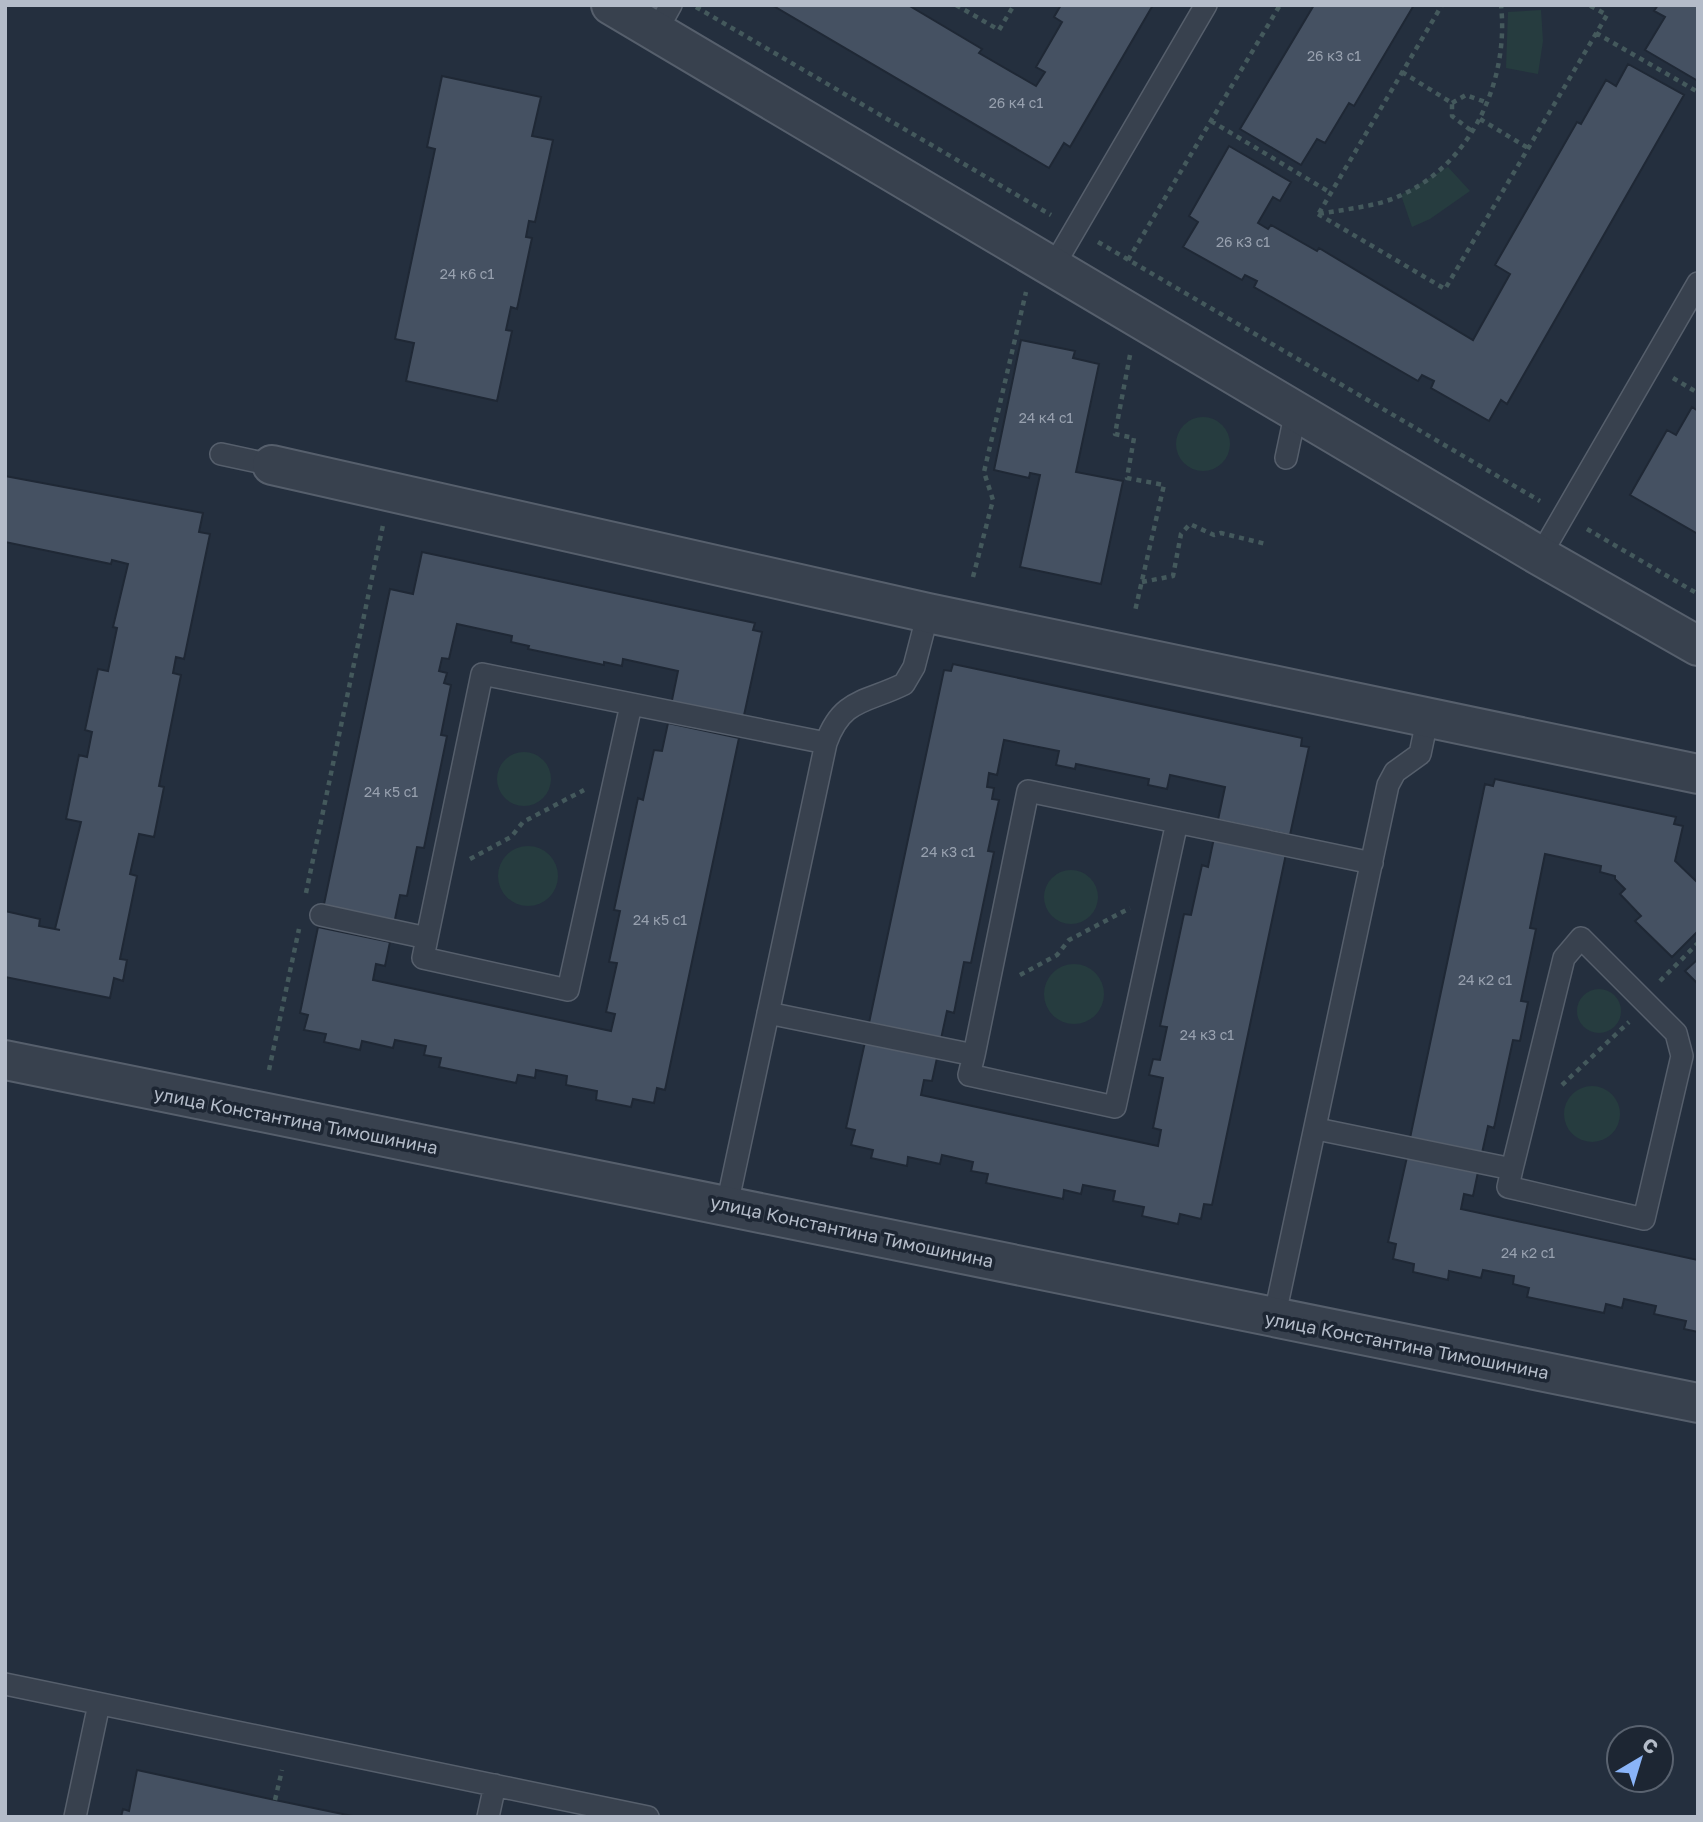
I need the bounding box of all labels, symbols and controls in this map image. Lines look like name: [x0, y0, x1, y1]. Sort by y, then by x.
house number: 26 к3 с1: [1307, 47, 1361, 64]
house number: 26 к4 с1: [989, 94, 1044, 111]
house number: 26 к3 с1: [1216, 233, 1270, 250]
house number: 24 к6 с1: [440, 265, 495, 282]
house number: 24 к4 с1: [1019, 409, 1074, 426]
house number: 24 к5 с1: [364, 783, 418, 800]
house number: 24 к3 с1: [921, 843, 975, 860]
house number: 24 к5 с1: [633, 911, 687, 928]
house number: 24 к2 с1: [1458, 971, 1512, 988]
house number: 24 к3 с1: [1180, 1026, 1234, 1043]
street label: улица Константина Тимошинина: [152, 1082, 440, 1158]
street label: улица Константина Тимошинина: [708, 1190, 996, 1272]
house number: 24 к2 с1: [1501, 1244, 1555, 1261]
street label: улица Константина Тимошинина: [1263, 1307, 1551, 1383]
north arrow: [1605, 1724, 1675, 1794]
text: С: [1638, 1732, 1663, 1758]

